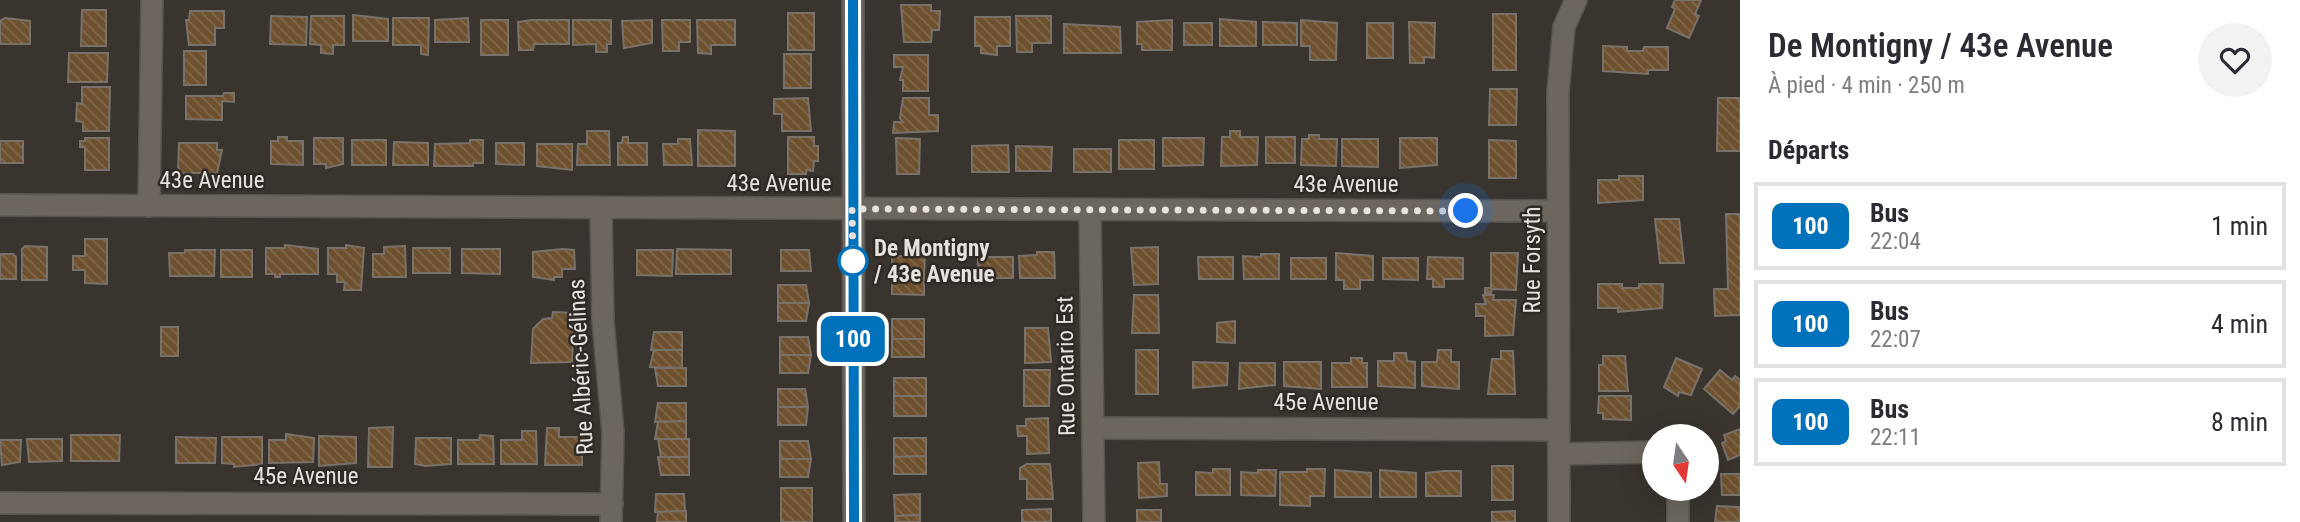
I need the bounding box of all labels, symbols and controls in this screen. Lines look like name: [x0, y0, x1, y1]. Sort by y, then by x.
button: heart: [2198, 23, 2272, 97]
text: De Montigny / 43e Avenue: [1768, 26, 2113, 65]
text: À pied · 4 min · 250 m: [1768, 72, 1965, 99]
text: Départs: [1768, 135, 1849, 165]
street label: 43e Avenue: [160, 167, 264, 194]
street label: 43e Avenue: [727, 170, 831, 197]
street label: 43e Avenue: [1294, 171, 1398, 198]
your location: [1448, 193, 1483, 228]
text: Bus: [1870, 198, 1909, 228]
street label: Rue Forsyth: [1519, 207, 1546, 313]
text: 1 min: [2211, 211, 2268, 241]
text: 100: [1792, 212, 1829, 240]
text: 22:04: [1870, 228, 1921, 255]
place label: De Montigny / 43e Avenue: [873, 235, 994, 288]
marker: De Montigny / 43e Avenue: [838, 246, 868, 276]
street label: Rue Albéric-Gélinas: [563, 278, 599, 456]
street label: Rue Ontario Est: [1051, 296, 1081, 436]
text: Bus: [1870, 296, 1909, 326]
text: 4 min: [2211, 309, 2268, 339]
text: 100: [1792, 310, 1829, 338]
line badge: 100: [813, 316, 893, 362]
text: 100: [835, 325, 871, 353]
text: 22:07: [1870, 326, 1921, 353]
street label: 45e Avenue: [1274, 389, 1378, 416]
text: Bus: [1870, 394, 1909, 424]
text: 8 min: [2211, 407, 2268, 437]
text: 100: [1792, 408, 1829, 436]
north arrow: [1642, 424, 1718, 500]
map controls: [1642, 424, 1719, 501]
text: 22:11: [1870, 424, 1921, 451]
street label: 45e Avenue: [254, 463, 358, 490]

